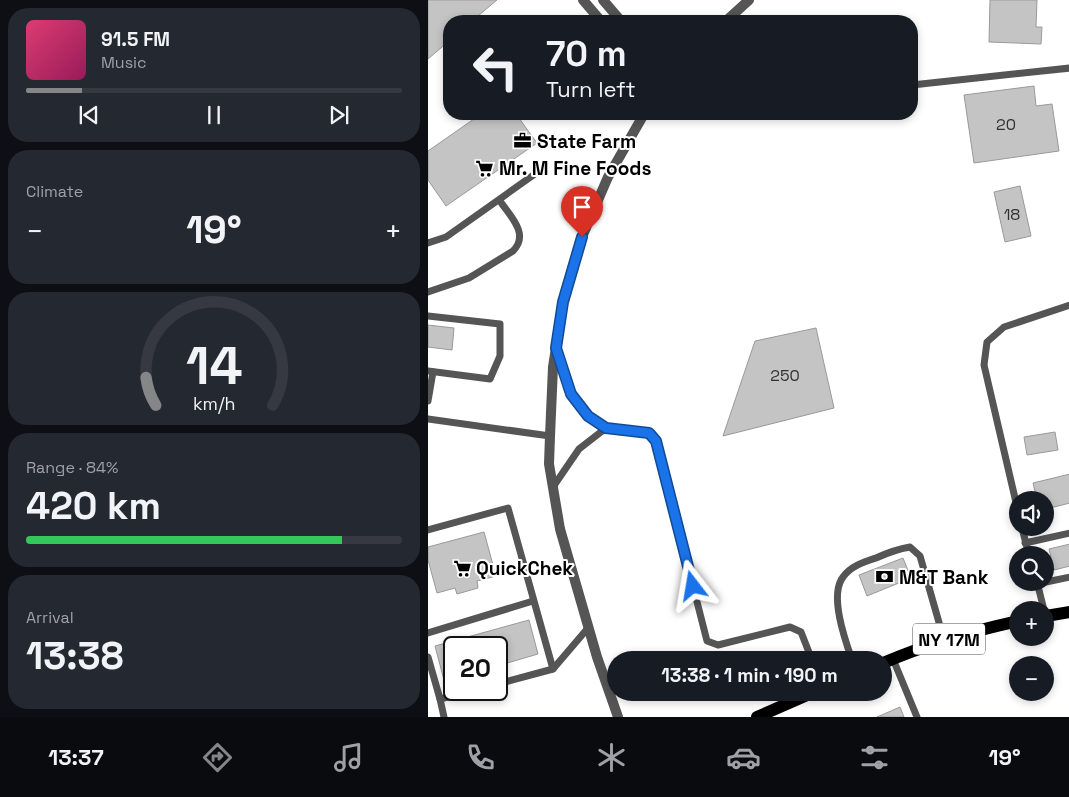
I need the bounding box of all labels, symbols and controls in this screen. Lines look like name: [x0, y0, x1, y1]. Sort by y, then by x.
text: 91.5 FM: [101, 27, 170, 52]
text: 70 m: [546, 32, 627, 76]
icon: left: [463, 35, 528, 100]
text: Music: [101, 52, 147, 73]
text: Turn left: [546, 75, 636, 103]
icon: previous: [75, 101, 103, 129]
icon: pause: [200, 101, 228, 129]
icon: next: [325, 101, 353, 129]
house number: 20: [996, 114, 1016, 135]
place label: State Farm: [537, 129, 636, 154]
office icon: State Farm: [513, 131, 533, 151]
place label: Mr. M Fine Foods: [499, 156, 651, 181]
supermarket icon: Mr. M Fine Foods: [475, 158, 495, 178]
text: Climate: [26, 181, 83, 202]
pin: [561, 186, 603, 237]
icon: arrive: [568, 193, 596, 221]
house number: 18: [1004, 204, 1020, 225]
text: 19°: [186, 206, 242, 254]
text: −: [26, 213, 43, 249]
text: +: [385, 213, 402, 249]
text: 14: [186, 333, 242, 399]
house number: 250: [770, 365, 800, 386]
text: km/h: [193, 392, 235, 415]
text: Range · 84%: [26, 457, 118, 478]
text: 420 km: [26, 482, 161, 530]
map controls: [1009, 491, 1054, 701]
button: sound: [1009, 491, 1054, 536]
button: search: [1009, 546, 1054, 591]
place label: QuickChek: [476, 556, 573, 581]
supermarket icon: QuickChek: [452, 558, 472, 578]
position arrow: [666, 559, 718, 611]
place label: M&T Bank: [899, 565, 989, 590]
bank icon: M&T Bank: [875, 567, 895, 587]
button: +: [1009, 601, 1054, 646]
text: Arrival: [26, 607, 74, 628]
road number: NY 17M: [913, 624, 985, 654]
text: 13:38: [26, 632, 124, 680]
speed limit sign: 20: [443, 636, 508, 701]
button: −: [1009, 656, 1054, 701]
text: 13:38 · 1 min · 190 m: [661, 663, 838, 688]
icon: directions: [200, 740, 235, 775]
icon: music: [331, 740, 366, 775]
icon: phone: [463, 740, 498, 775]
icon: climate: [594, 740, 629, 775]
icon: car: [726, 740, 761, 775]
icon: filters: [857, 740, 892, 775]
text: 13:37: [48, 743, 104, 771]
text: 19°: [989, 743, 1021, 771]

